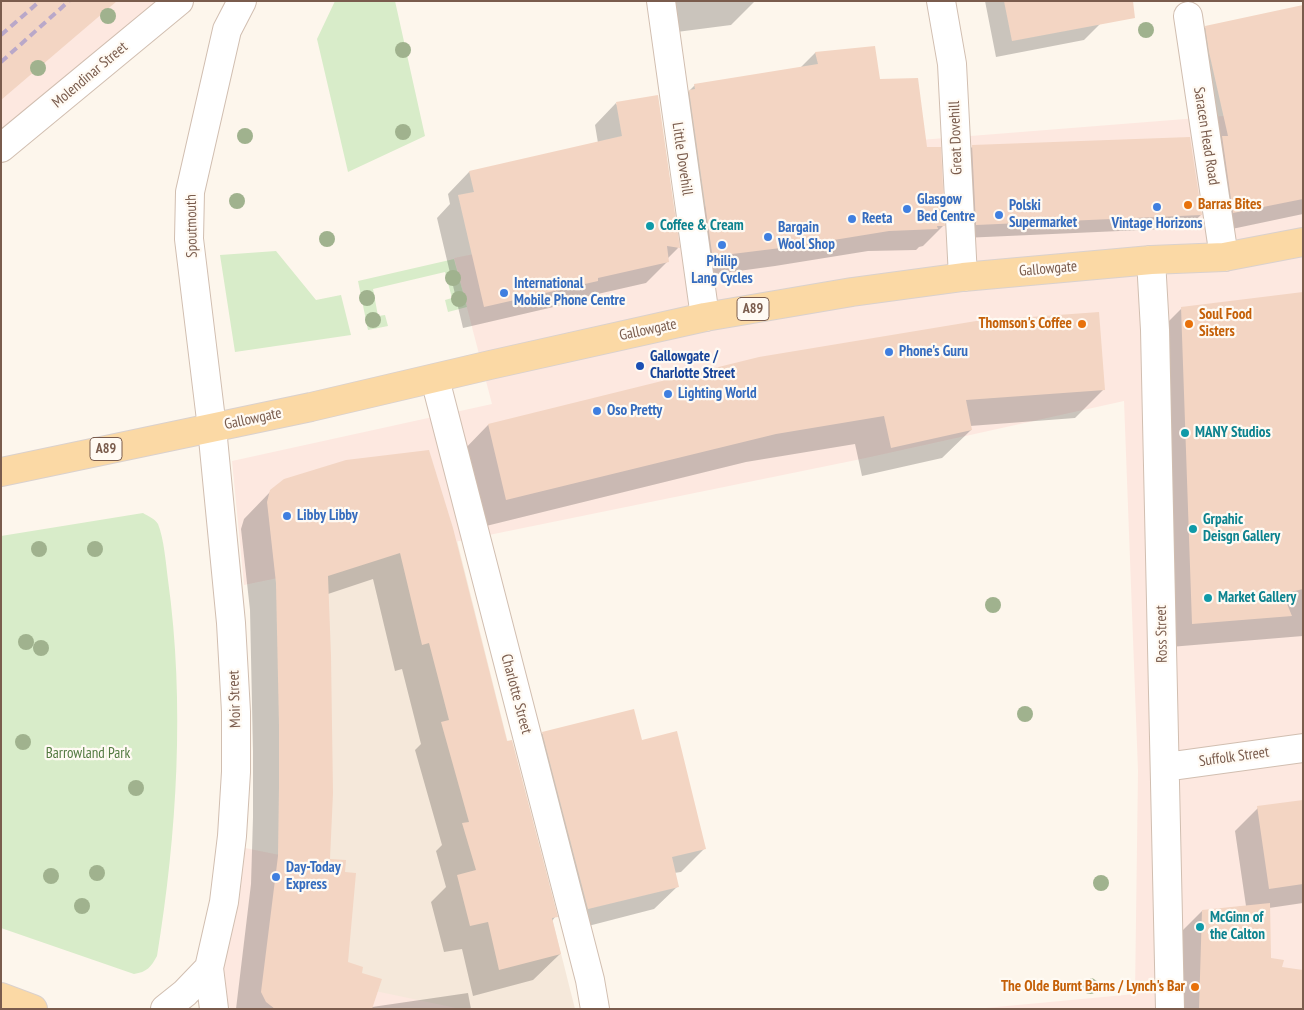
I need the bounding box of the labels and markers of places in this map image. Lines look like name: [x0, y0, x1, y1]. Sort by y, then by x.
place label: Glasgow Bed Centre: [917, 191, 975, 226]
place label: Barras Bites: [1198, 196, 1262, 214]
place label: Polski Supermarket: [1009, 197, 1077, 232]
marker: Barras Bites: [1182, 199, 1194, 211]
marker: Vintage Horizons: [1151, 201, 1163, 213]
marker: Glasgow Bed Centre: [901, 203, 913, 215]
marker: Polski Supermarket: [993, 209, 1005, 221]
place label: Reeta: [862, 210, 892, 228]
marker: Reeta: [846, 213, 858, 225]
place label: Vintage Horizons: [1111, 215, 1203, 233]
place label: Coffee & Cream: [660, 217, 744, 235]
place label: Bargain Wool Shop: [778, 219, 835, 254]
marker: Coffee & Cream: [644, 220, 656, 232]
marker: Bargain Wool Shop: [762, 231, 774, 243]
marker: Philip Lang Cycles: [716, 239, 728, 251]
place label: Philip Lang Cycles: [691, 253, 753, 288]
place label: International Mobile Phone Centre: [514, 275, 625, 310]
marker: International Mobile Phone Centre: [498, 287, 510, 299]
place label: Soul Food Sisters: [1199, 306, 1252, 341]
place label: Thomson's Coffee: [978, 315, 1072, 333]
marker: Thomson's Coffee: [1076, 318, 1088, 330]
marker: Soul Food Sisters: [1183, 318, 1195, 330]
place label: Phone's Guru: [899, 343, 968, 361]
marker: Phone's Guru: [883, 346, 895, 358]
place label: Gallowgate / Charlotte Street: [650, 348, 735, 383]
marker: Gallowgate / Charlotte Street: [634, 360, 646, 372]
place label: Lighting World: [678, 385, 757, 403]
marker: Lighting World: [662, 388, 674, 400]
place label: Oso Pretty: [607, 402, 662, 420]
marker: Oso Pretty: [591, 405, 603, 417]
place label: MANY Studios: [1195, 424, 1271, 442]
marker: MANY Studios: [1179, 427, 1191, 439]
place label: Libby Libby: [297, 507, 358, 525]
marker: Libby Libby: [281, 510, 293, 522]
place label: Grpahic Deisgn Gallery: [1203, 511, 1280, 546]
marker: Grpahic Deisgn Gallery: [1187, 523, 1199, 535]
place label: Market Gallery: [1218, 589, 1296, 607]
marker: Market Gallery: [1202, 592, 1214, 604]
place label: Day-Today Express: [286, 859, 341, 894]
marker: Day-Today Express: [270, 871, 282, 883]
place label: McGinn of the Calton: [1210, 909, 1265, 944]
marker: McGinn of the Calton: [1194, 921, 1206, 933]
place label: The Olde Burnt Barns / Lynch's Bar: [1001, 978, 1185, 996]
marker: The Olde Burnt Barns / Lynch's Bar: [1189, 981, 1201, 993]

